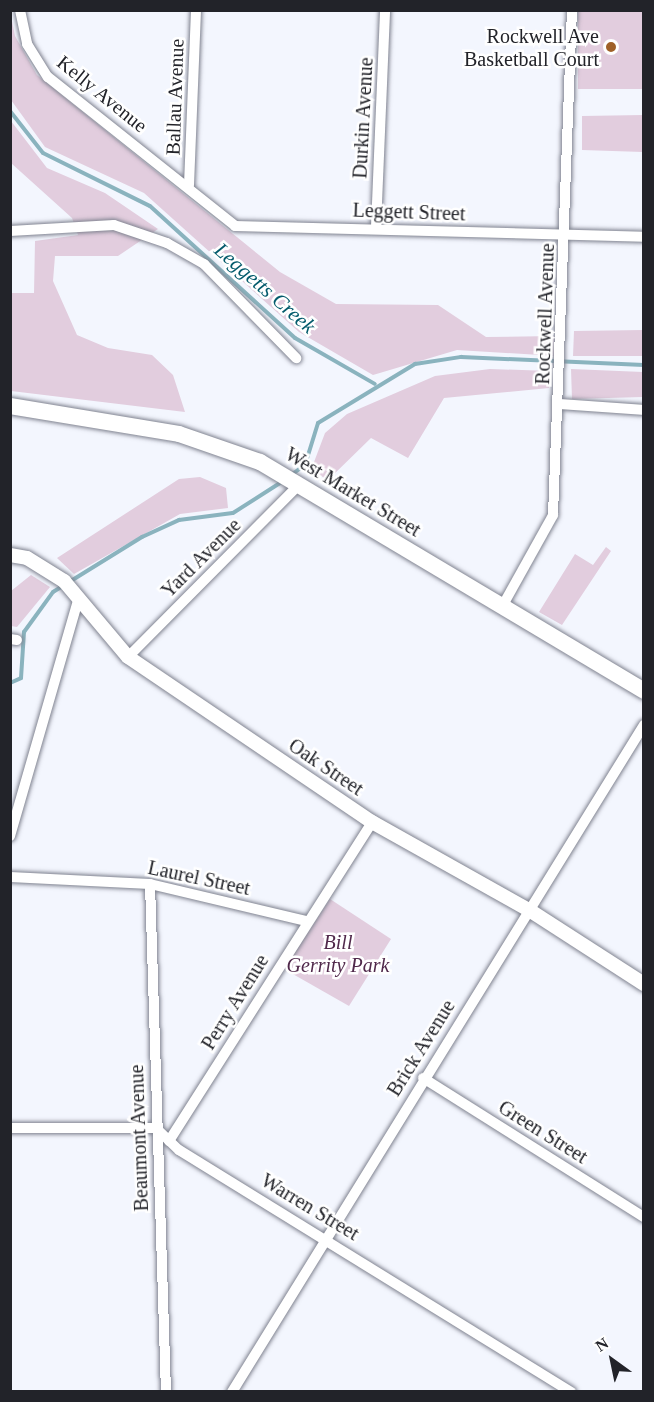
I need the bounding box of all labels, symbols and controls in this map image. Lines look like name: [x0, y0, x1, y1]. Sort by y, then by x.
place label: Rockwell Ave Basketball Court: [464, 24, 599, 71]
street label: Ballau Avenue: [161, 38, 189, 156]
marker: Rockwell Ave Basketball Court: [604, 40, 618, 54]
street label: Kelly Avenue: [52, 50, 152, 138]
street label: Durkin Avenue: [348, 56, 378, 180]
street label: Leggett Street: [352, 198, 466, 226]
water label: Leggetts Creek: [209, 237, 321, 339]
street label: Rockwell Avenue: [531, 242, 559, 386]
street label: West Market Street: [281, 442, 425, 542]
street label: Yard Avenue: [156, 513, 246, 603]
street label: Oak Street: [284, 733, 368, 801]
street label: Laurel Street: [146, 855, 252, 901]
park label: Bill Gerrity Park: [287, 930, 389, 977]
street label: Perry Avenue: [196, 949, 274, 1055]
street label: Brick Avenue: [382, 995, 460, 1101]
street label: Beaumont Avenue: [124, 1064, 154, 1212]
street label: Green Street: [494, 1095, 592, 1169]
street label: Warren Street: [257, 1168, 363, 1246]
north arrow: [582, 1330, 642, 1390]
text: N: [592, 1334, 611, 1355]

